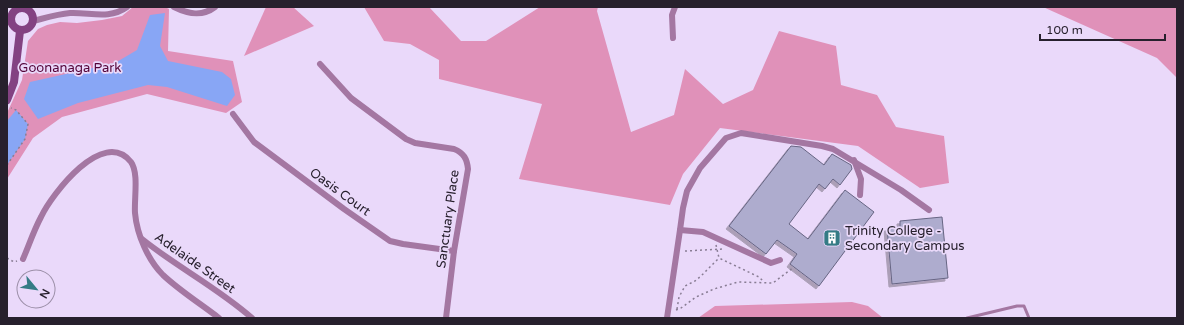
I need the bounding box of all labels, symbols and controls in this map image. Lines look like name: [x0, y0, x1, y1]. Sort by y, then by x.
scale bar: [1040, 16, 1165, 42]
text: 100 m: [1046, 23, 1083, 37]
park label: Goonanaga Park: [19, 60, 121, 76]
street label: Oasis Court: [306, 165, 374, 219]
street label: Sanctuary Place: [433, 169, 463, 269]
place label: Trinity College - Secondary Campus: [845, 223, 965, 254]
building icon: Trinity College - Secondary Campus: [822, 228, 842, 248]
street label: Adelaide Street: [152, 229, 239, 297]
north arrow: [16, 269, 56, 309]
text: N: [36, 287, 52, 301]

